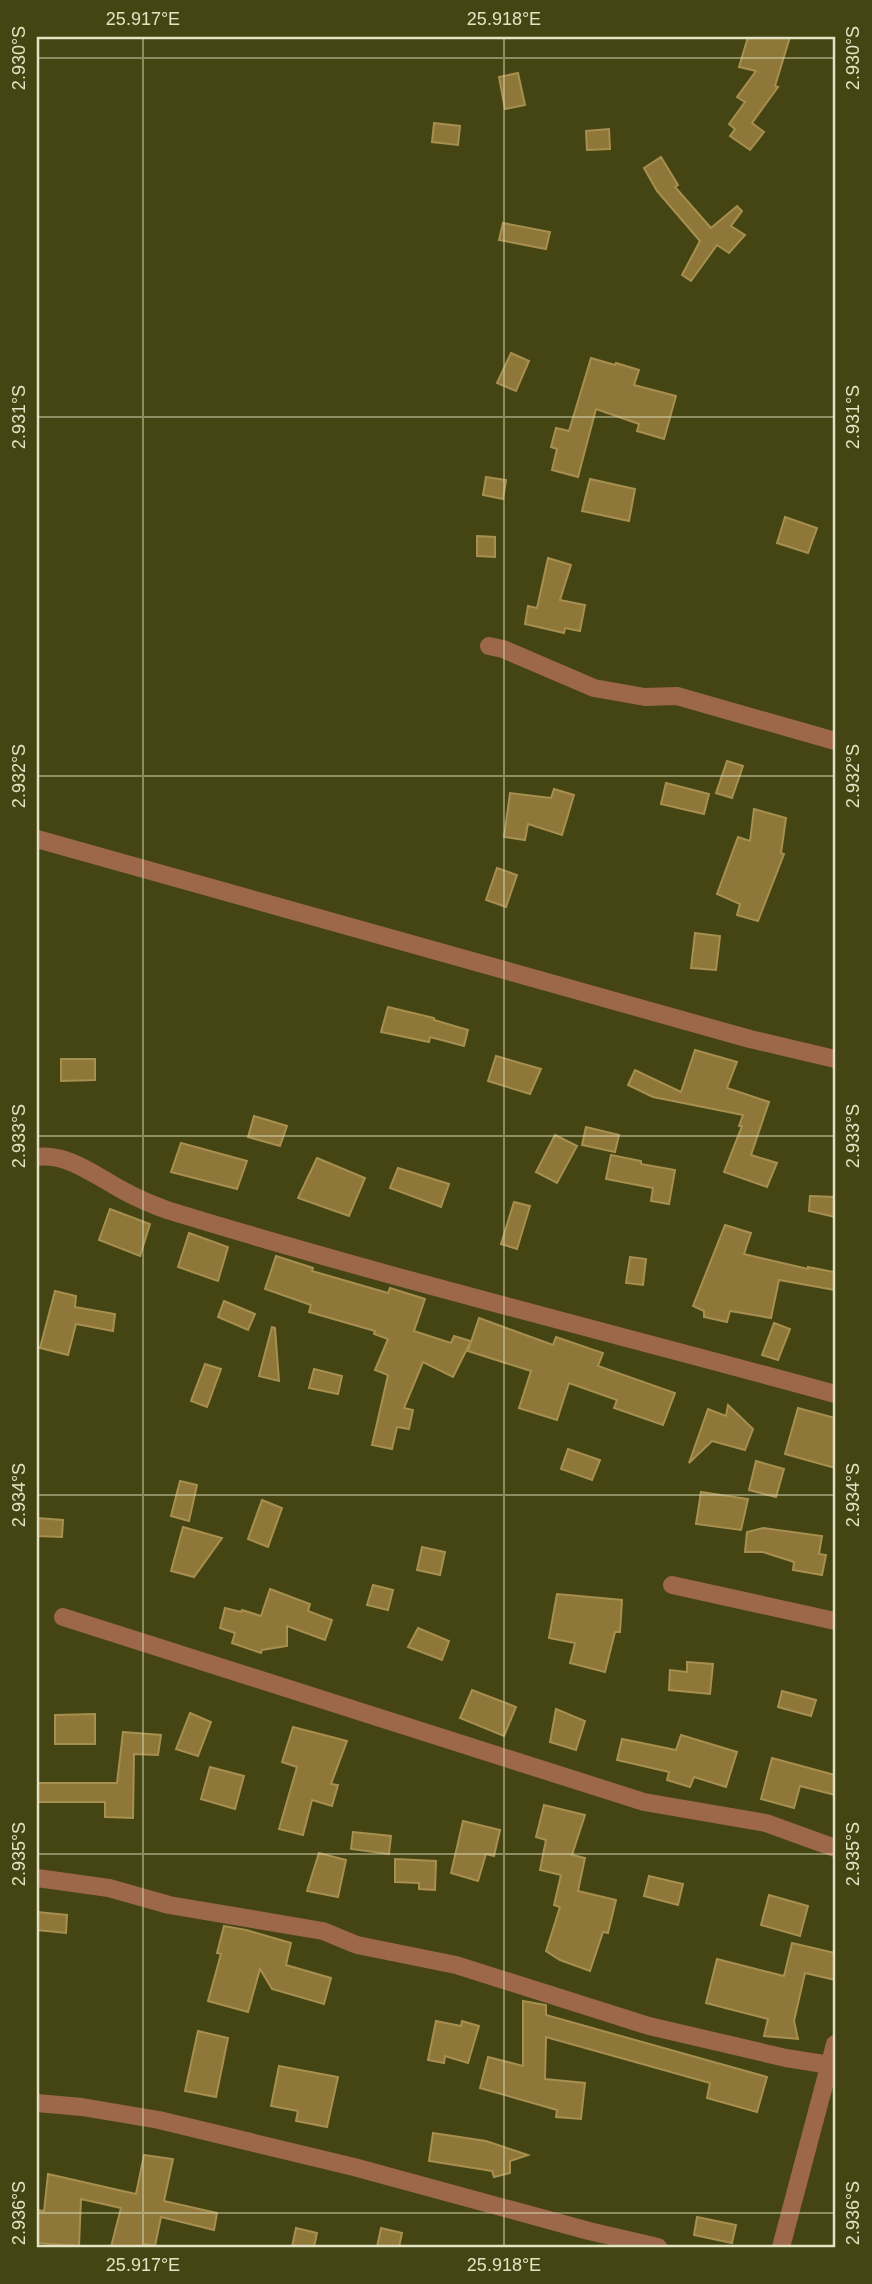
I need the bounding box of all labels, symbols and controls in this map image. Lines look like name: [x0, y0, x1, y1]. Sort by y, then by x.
text: 25.917°E: [106, 9, 180, 29]
text: 25.918°E: [467, 9, 541, 29]
text: 2.930°S: [9, 26, 29, 90]
text: 2.930°S: [843, 26, 863, 90]
text: 2.931°S: [9, 385, 29, 449]
text: 2.931°S: [843, 385, 863, 449]
text: 2.932°S: [9, 744, 29, 808]
text: 2.932°S: [843, 744, 863, 808]
text: 2.933°S: [9, 1104, 29, 1168]
text: 2.933°S: [843, 1104, 863, 1168]
text: 2.934°S: [9, 1463, 29, 1527]
text: 2.934°S: [843, 1463, 863, 1527]
text: 2.935°S: [9, 1822, 29, 1886]
text: 2.935°S: [843, 1822, 863, 1886]
text: 2.936°S: [9, 2181, 29, 2245]
text: 2.936°S: [843, 2181, 863, 2245]
text: 25.917°E: [106, 2255, 180, 2275]
text: 25.918°E: [467, 2255, 541, 2275]

